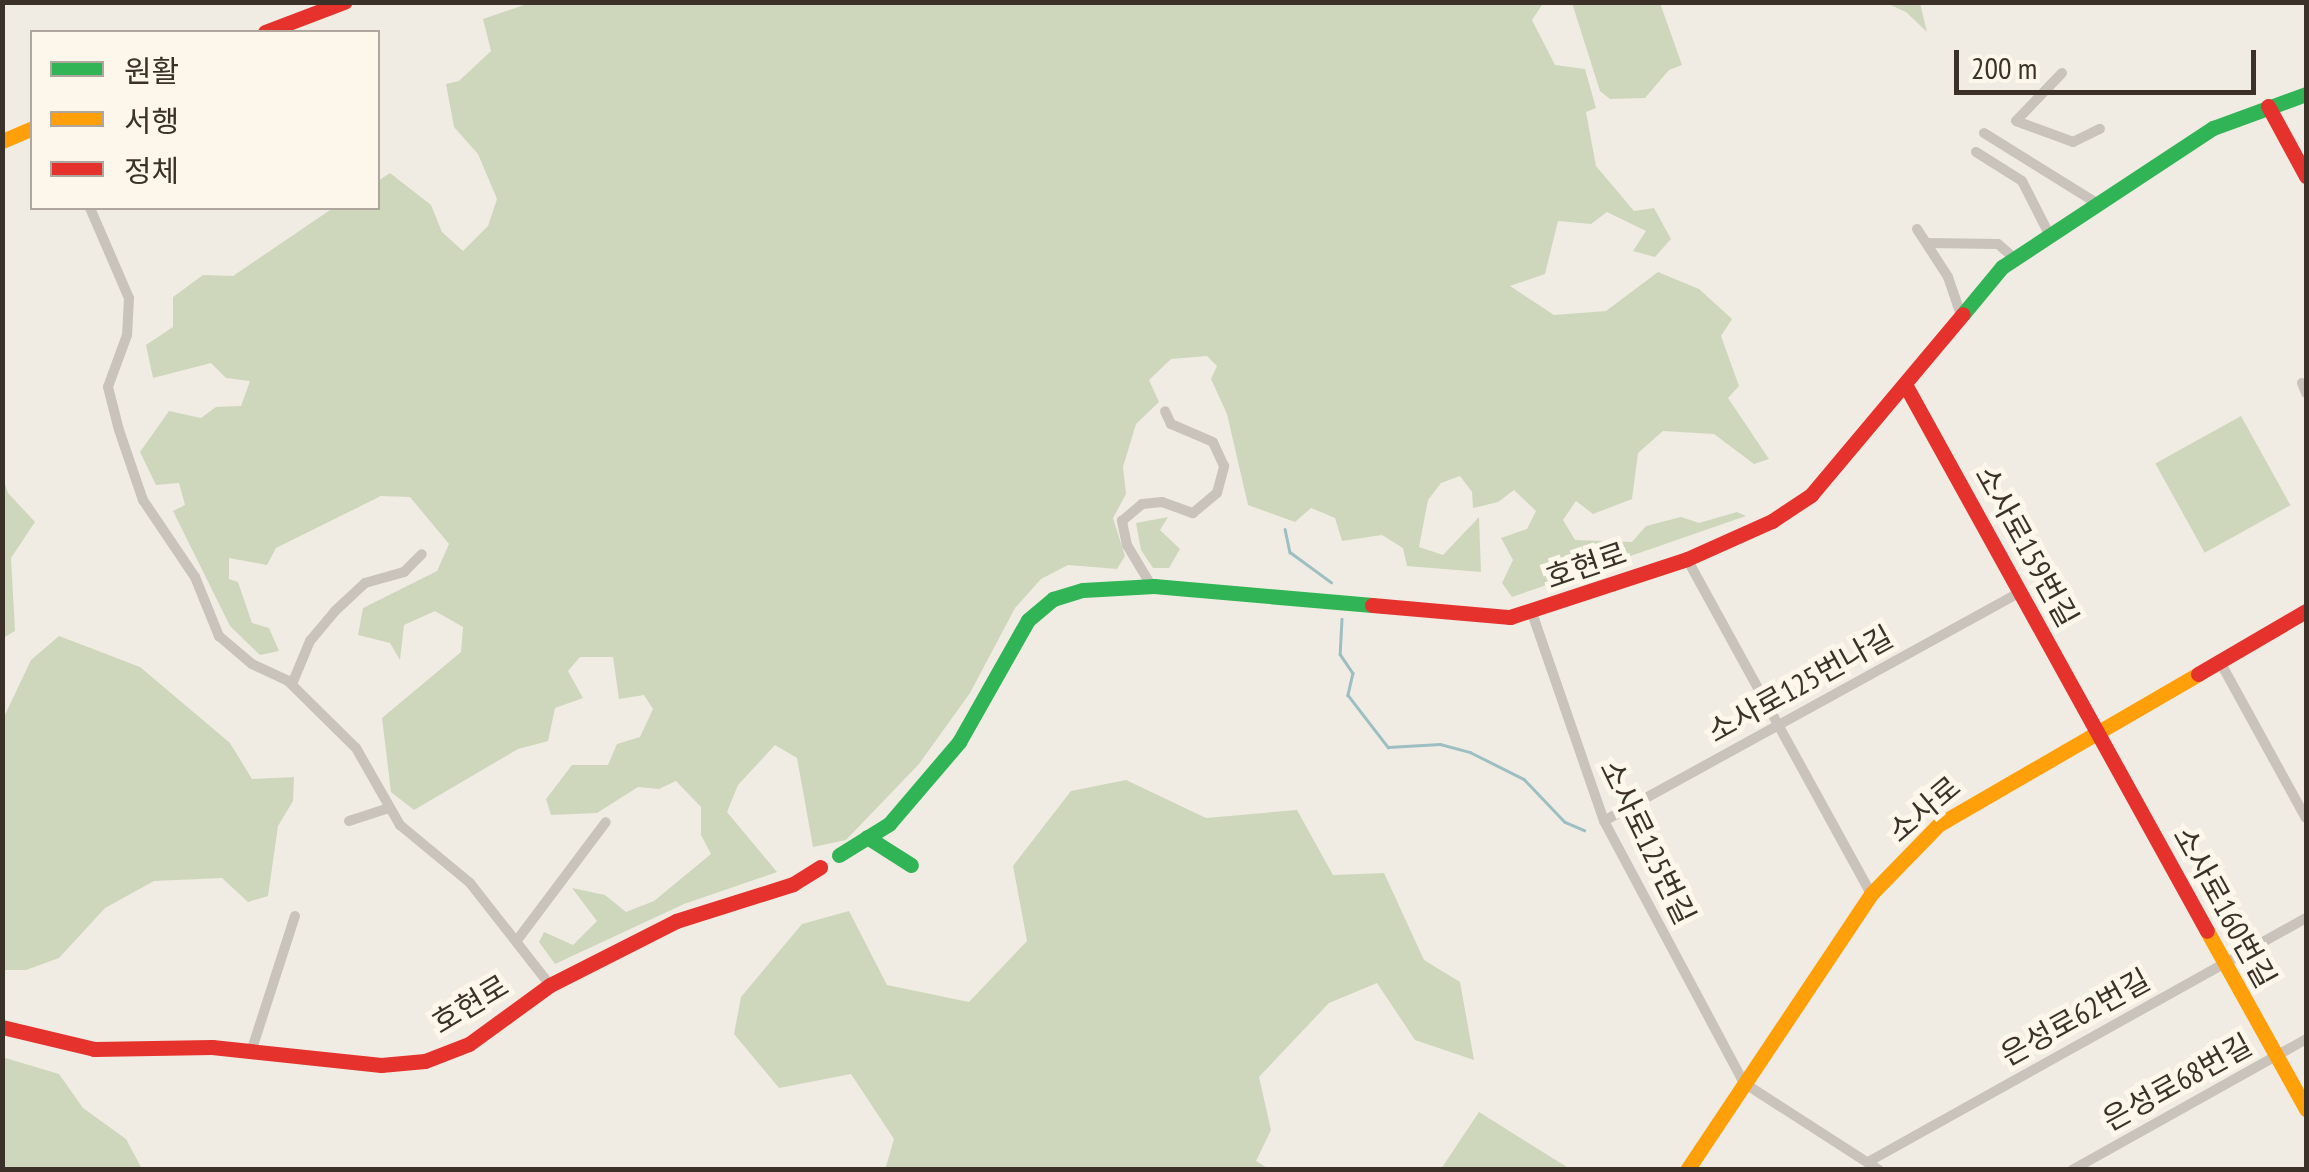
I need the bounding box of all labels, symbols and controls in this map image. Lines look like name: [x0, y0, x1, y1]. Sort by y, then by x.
legend: [30, 30, 380, 210]
scale bar: [1959, 30, 2262, 92]
text: 200 m: [1971, 48, 2037, 87]
text: 원활: [124, 51, 179, 90]
text: 서행: [124, 101, 179, 140]
text: 정체: [124, 151, 179, 190]
street label: 소사로159번길: [1968, 459, 2086, 633]
street label: 호현로: [1541, 535, 1631, 595]
street label: 소사로125번나길: [1701, 618, 1899, 750]
street label: 소사로125번길: [1593, 754, 1703, 930]
street label: 소사로: [1881, 769, 1967, 849]
street label: 소사로160번길: [2166, 820, 2284, 994]
street label: 은성로62번길: [1994, 961, 2156, 1073]
street label: 호현로: [425, 967, 515, 1041]
street label: 은성로68번길: [2096, 1026, 2258, 1138]

